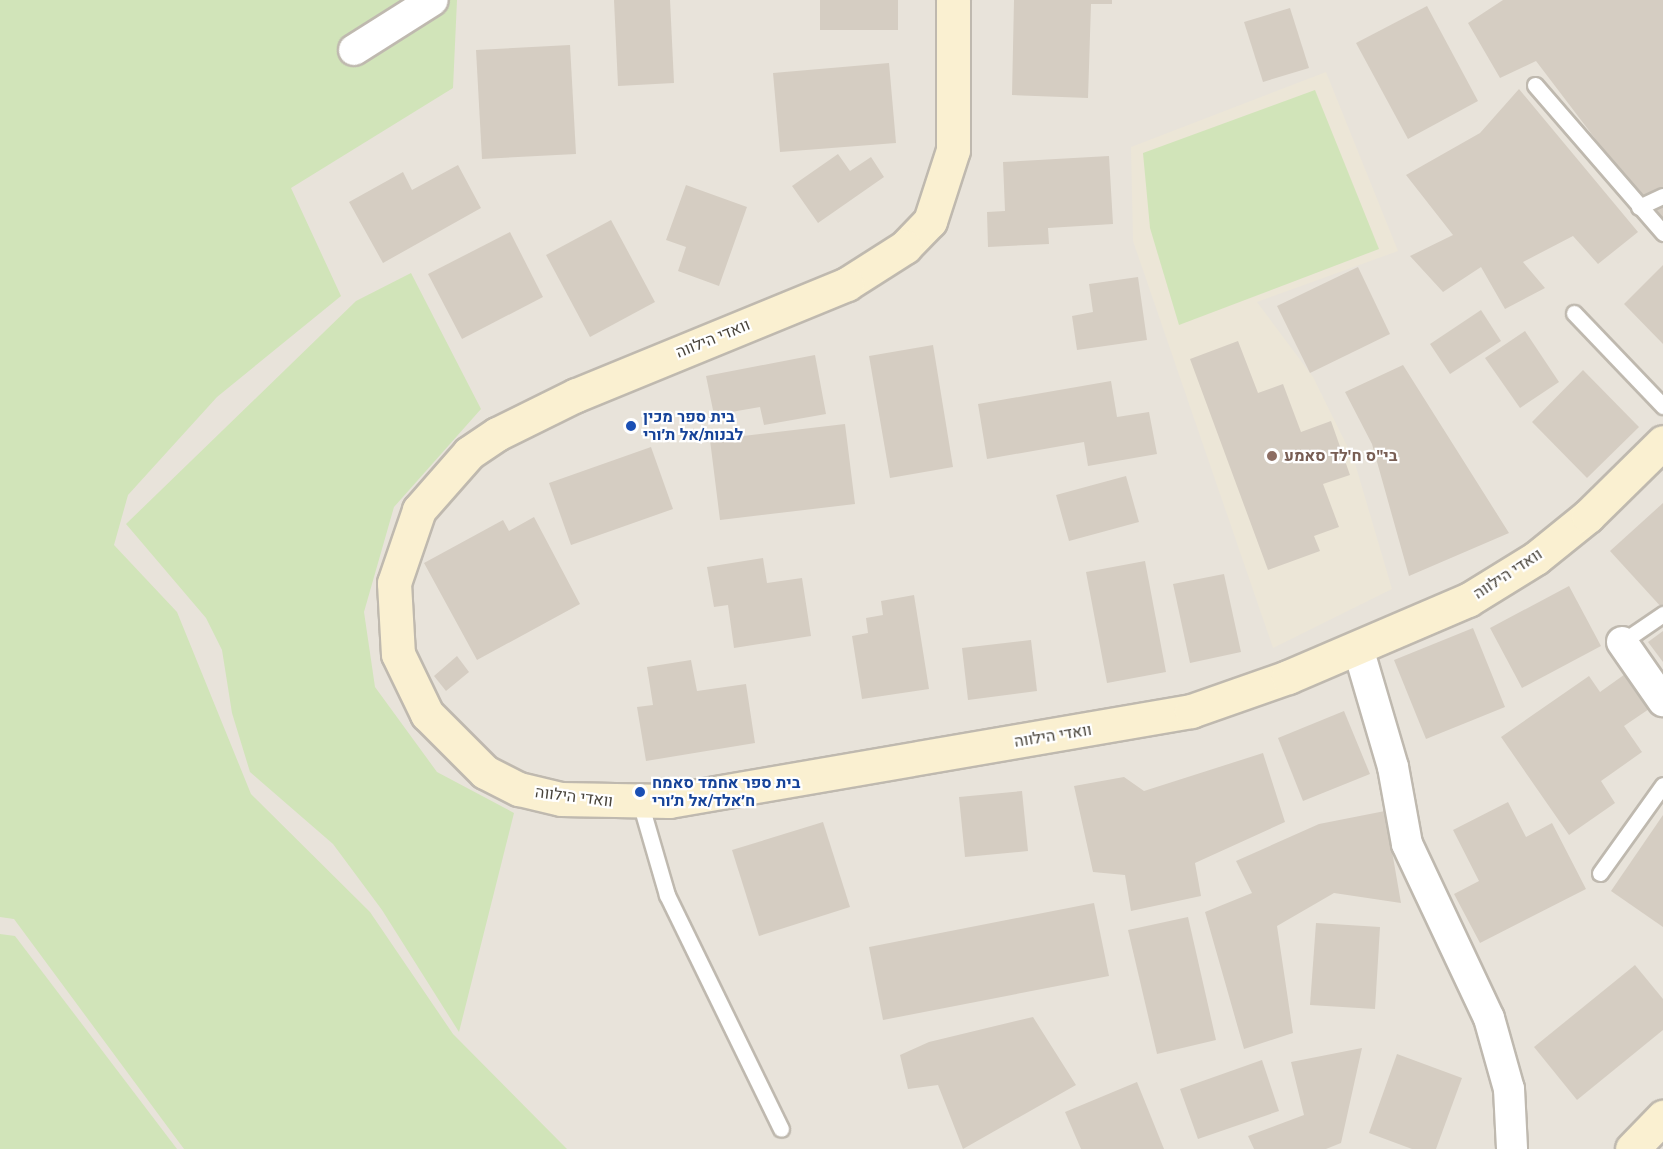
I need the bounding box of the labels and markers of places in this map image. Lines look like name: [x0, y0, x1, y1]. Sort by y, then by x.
place label: בית ספר מכין לבנות/אל ת׳ורי: [643, 407, 743, 445]
marker: בית ספר מכין לבנות/אל ת׳ורי: [624, 419, 638, 433]
place label: בי"ס ח'לד סאמע: [1284, 446, 1397, 466]
marker: בי"ס ח'לד סאמע: [1265, 449, 1279, 463]
place label: בית ספר אחמד סאמח ח׳אלד/אל ת׳ורי: [652, 773, 800, 811]
marker: בית ספר אחמד סאמח ח׳אלד/אל ת׳ורי: [633, 785, 647, 799]

